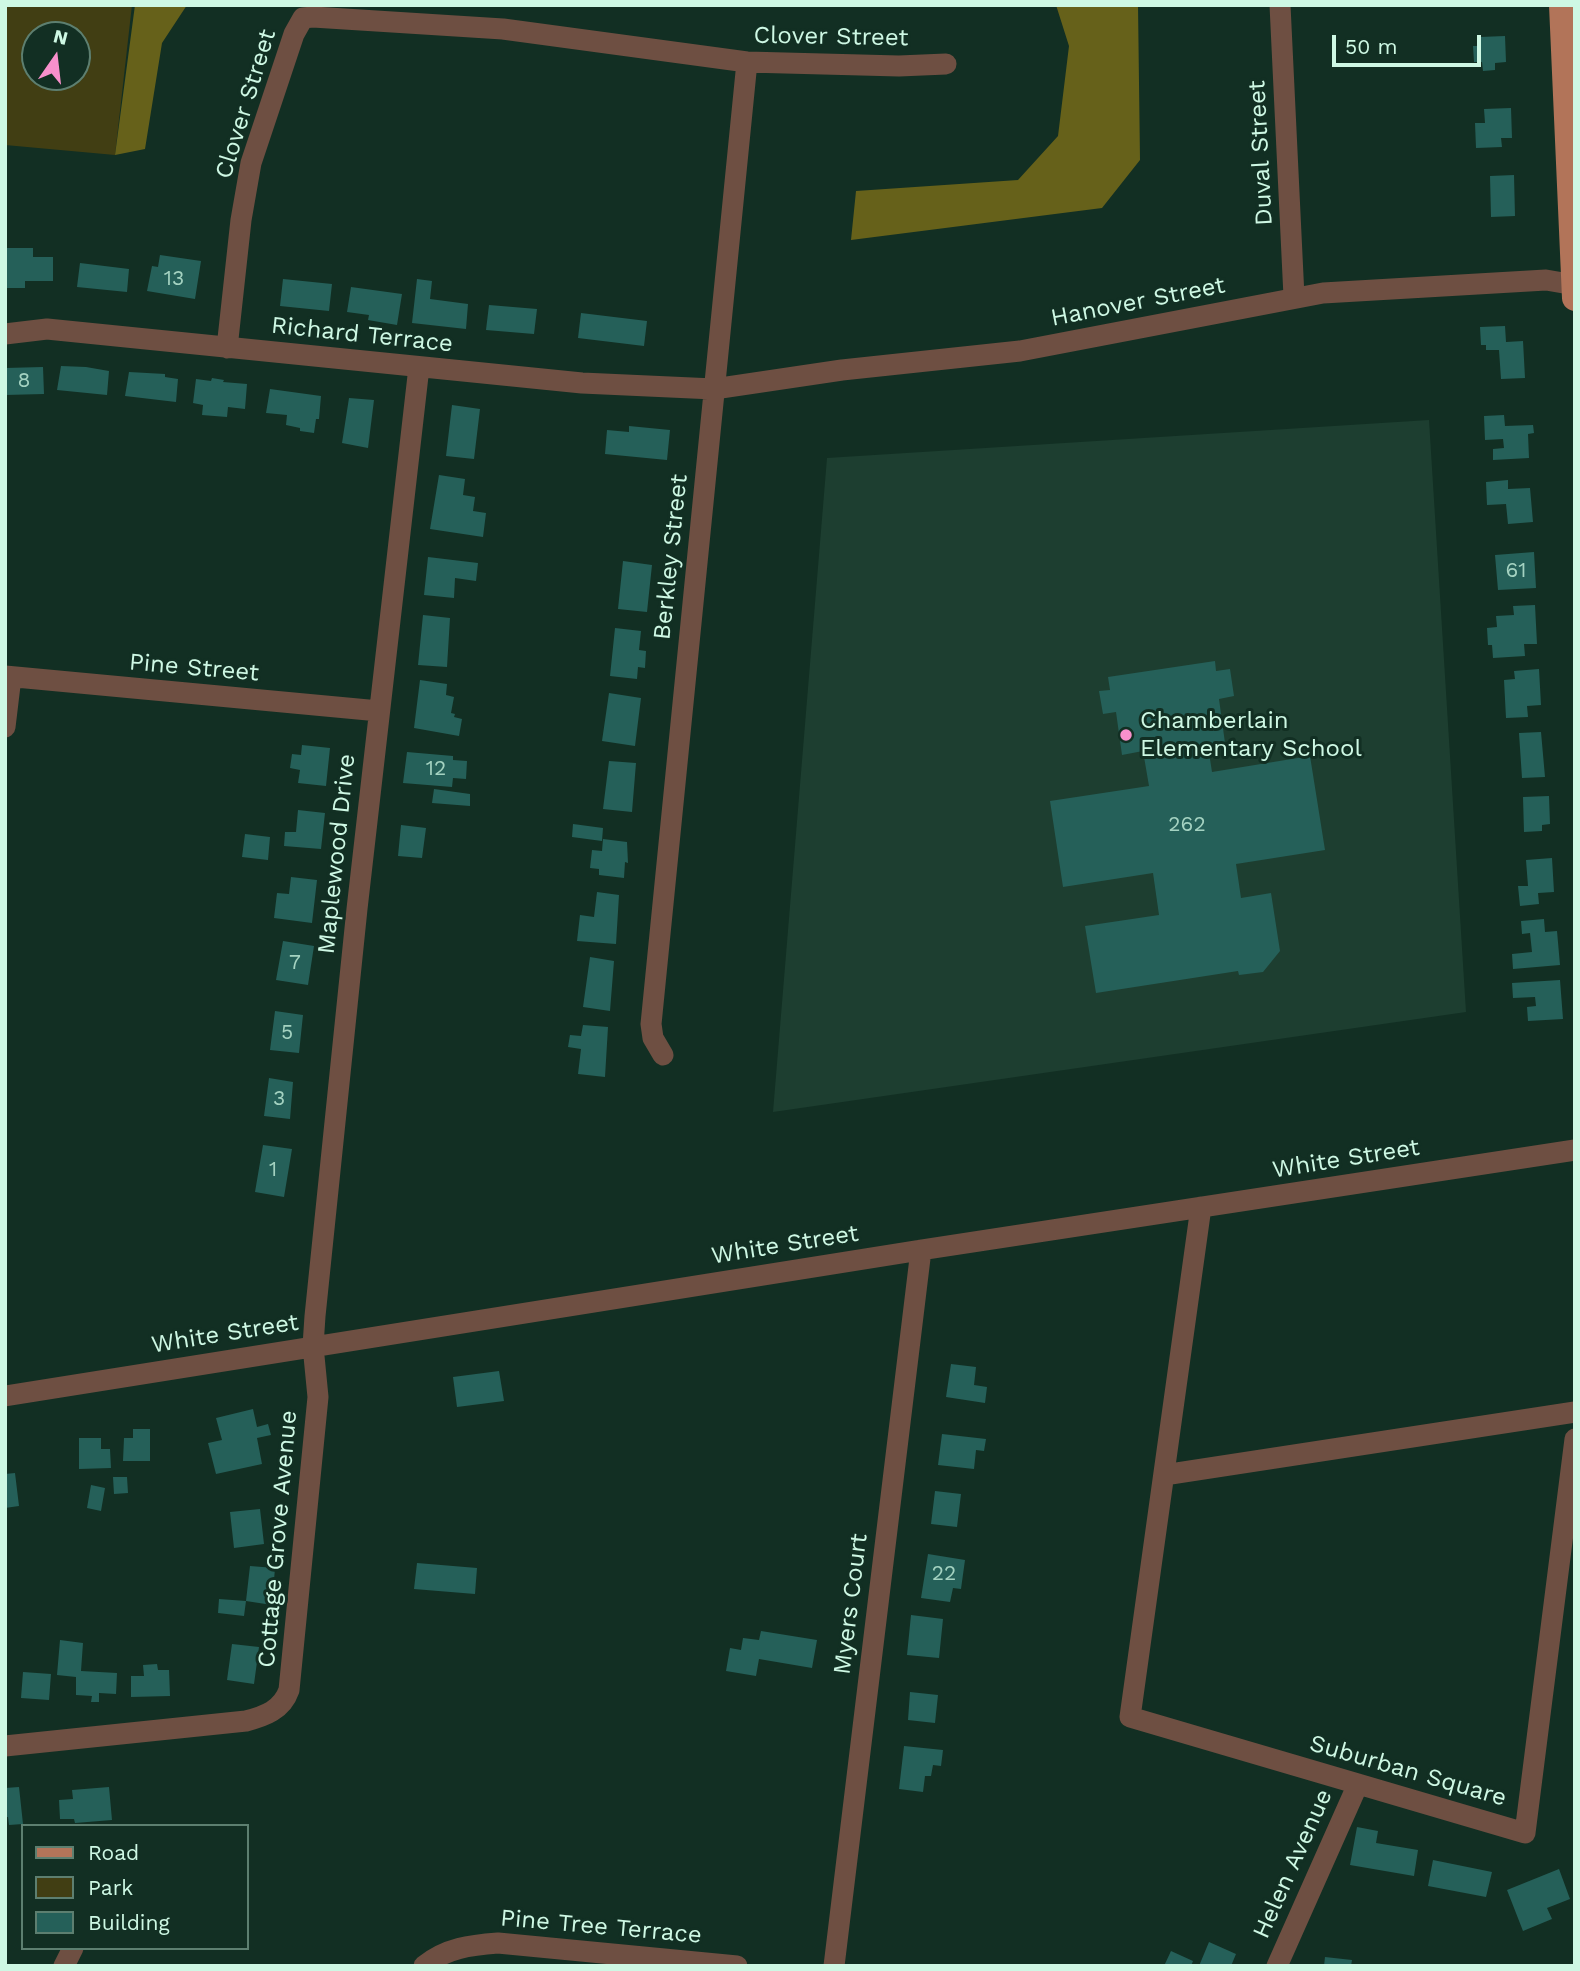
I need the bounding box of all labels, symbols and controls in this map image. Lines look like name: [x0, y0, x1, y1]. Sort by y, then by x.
north arrow: [21, 21, 91, 91]
street label: Clover Street: [753, 21, 909, 53]
scale bar: [1335, 21, 1484, 65]
text: N: [51, 24, 70, 50]
street label: Clover Street: [210, 26, 282, 182]
text: 50 m: [1345, 34, 1397, 59]
street label: Duval Street: [1243, 80, 1279, 226]
house number: 13: [164, 266, 184, 292]
street label: Hanover Street: [1048, 271, 1228, 333]
street label: Richard Terrace: [270, 311, 454, 359]
house number: 8: [18, 368, 30, 394]
street label: Berkley Street: [648, 473, 694, 641]
house number: 61: [1506, 558, 1526, 584]
street label: Pine Street: [128, 648, 260, 688]
place label: Chamberlain Elementary School: [1140, 707, 1362, 763]
marker: Chamberlain Elementary School: [1118, 727, 1134, 743]
street label: Maplewood Drive: [312, 752, 362, 956]
house number: 12: [426, 756, 446, 782]
house number: 262: [1168, 812, 1206, 838]
house number: 7: [289, 950, 301, 976]
house number: 5: [281, 1020, 293, 1046]
house number: 3: [273, 1086, 285, 1112]
street label: White Street: [1270, 1133, 1422, 1185]
house number: 1: [269, 1157, 277, 1183]
street label: White Street: [709, 1219, 861, 1271]
street label: White Street: [149, 1308, 301, 1360]
street label: Cottage Grove Avenue: [252, 1409, 304, 1669]
street label: Myers Court: [828, 1532, 874, 1676]
house number: 22: [932, 1561, 956, 1587]
street label: Suburban Square: [1306, 1729, 1510, 1813]
street label: Helen Avenue: [1247, 1785, 1339, 1943]
legend: [21, 1824, 248, 1950]
text: Road: [88, 1840, 139, 1865]
text: Park: [88, 1875, 133, 1900]
street label: Pine Tree Terrace: [499, 1904, 703, 1950]
text: Building: [88, 1910, 170, 1935]

